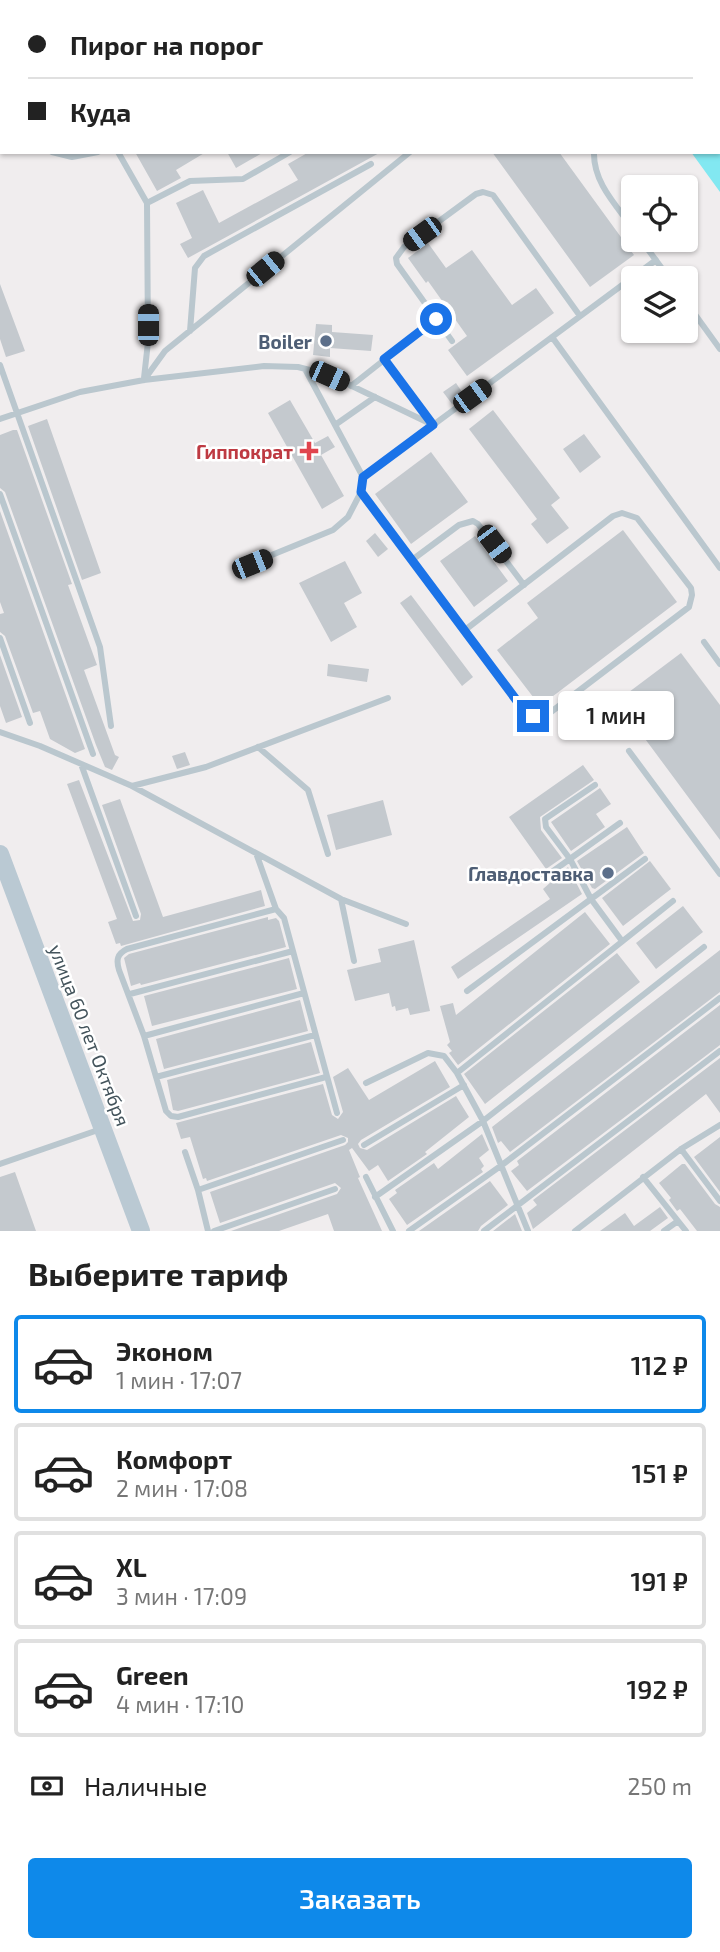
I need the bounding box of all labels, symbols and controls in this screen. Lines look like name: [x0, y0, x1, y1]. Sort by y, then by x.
text: Пирог на порог: [70, 29, 263, 60]
text: Куда: [70, 96, 131, 127]
map controls: [621, 175, 698, 343]
button: locate: [621, 175, 698, 252]
car: [399, 213, 446, 255]
car: [243, 248, 288, 290]
button: layers: [621, 266, 698, 343]
route start: [420, 303, 452, 335]
car: [138, 304, 159, 346]
place label: Boiler: [258, 330, 312, 353]
marker: Boiler: [318, 333, 334, 349]
car: [306, 358, 353, 394]
car: [449, 375, 496, 417]
place label: Гиппократ: [196, 440, 293, 463]
marker: Гиппократ: [299, 441, 319, 461]
car: [473, 521, 516, 567]
car: [229, 546, 276, 582]
callout: 1 мин: [558, 692, 673, 740]
route end: [517, 700, 549, 732]
text: 1 мин: [586, 701, 646, 729]
place label: Главдоставка: [468, 862, 594, 885]
marker: Главдоставка: [600, 865, 616, 881]
street label: улица 60 лет Октября: [44, 941, 135, 1129]
text: Выберите тариф: [28, 1254, 288, 1292]
icon: car: [32, 1333, 95, 1396]
text: Эконом: [116, 1335, 213, 1366]
text: 112 ₽: [631, 1349, 688, 1380]
text: 1 мин · 17:07: [116, 1366, 242, 1394]
icon: car: [32, 1441, 95, 1504]
text: Комфорт: [116, 1443, 232, 1474]
text: 151 ₽: [631, 1457, 688, 1488]
text: 2 мин · 17:08: [116, 1474, 248, 1502]
icon: car: [32, 1549, 95, 1612]
text: XL: [116, 1551, 147, 1582]
text: 191 ₽: [631, 1565, 688, 1596]
text: 3 мин · 17:09: [116, 1582, 247, 1610]
icon: car: [32, 1657, 95, 1720]
text: Green: [116, 1659, 189, 1690]
text: 192 ₽: [626, 1673, 688, 1704]
text: 4 мин · 17:10: [116, 1690, 244, 1718]
icon: cash: [28, 1767, 66, 1805]
text: Наличные: [84, 1770, 207, 1801]
text: 250 m: [628, 1772, 692, 1800]
button: Заказать: [28, 1858, 692, 1938]

